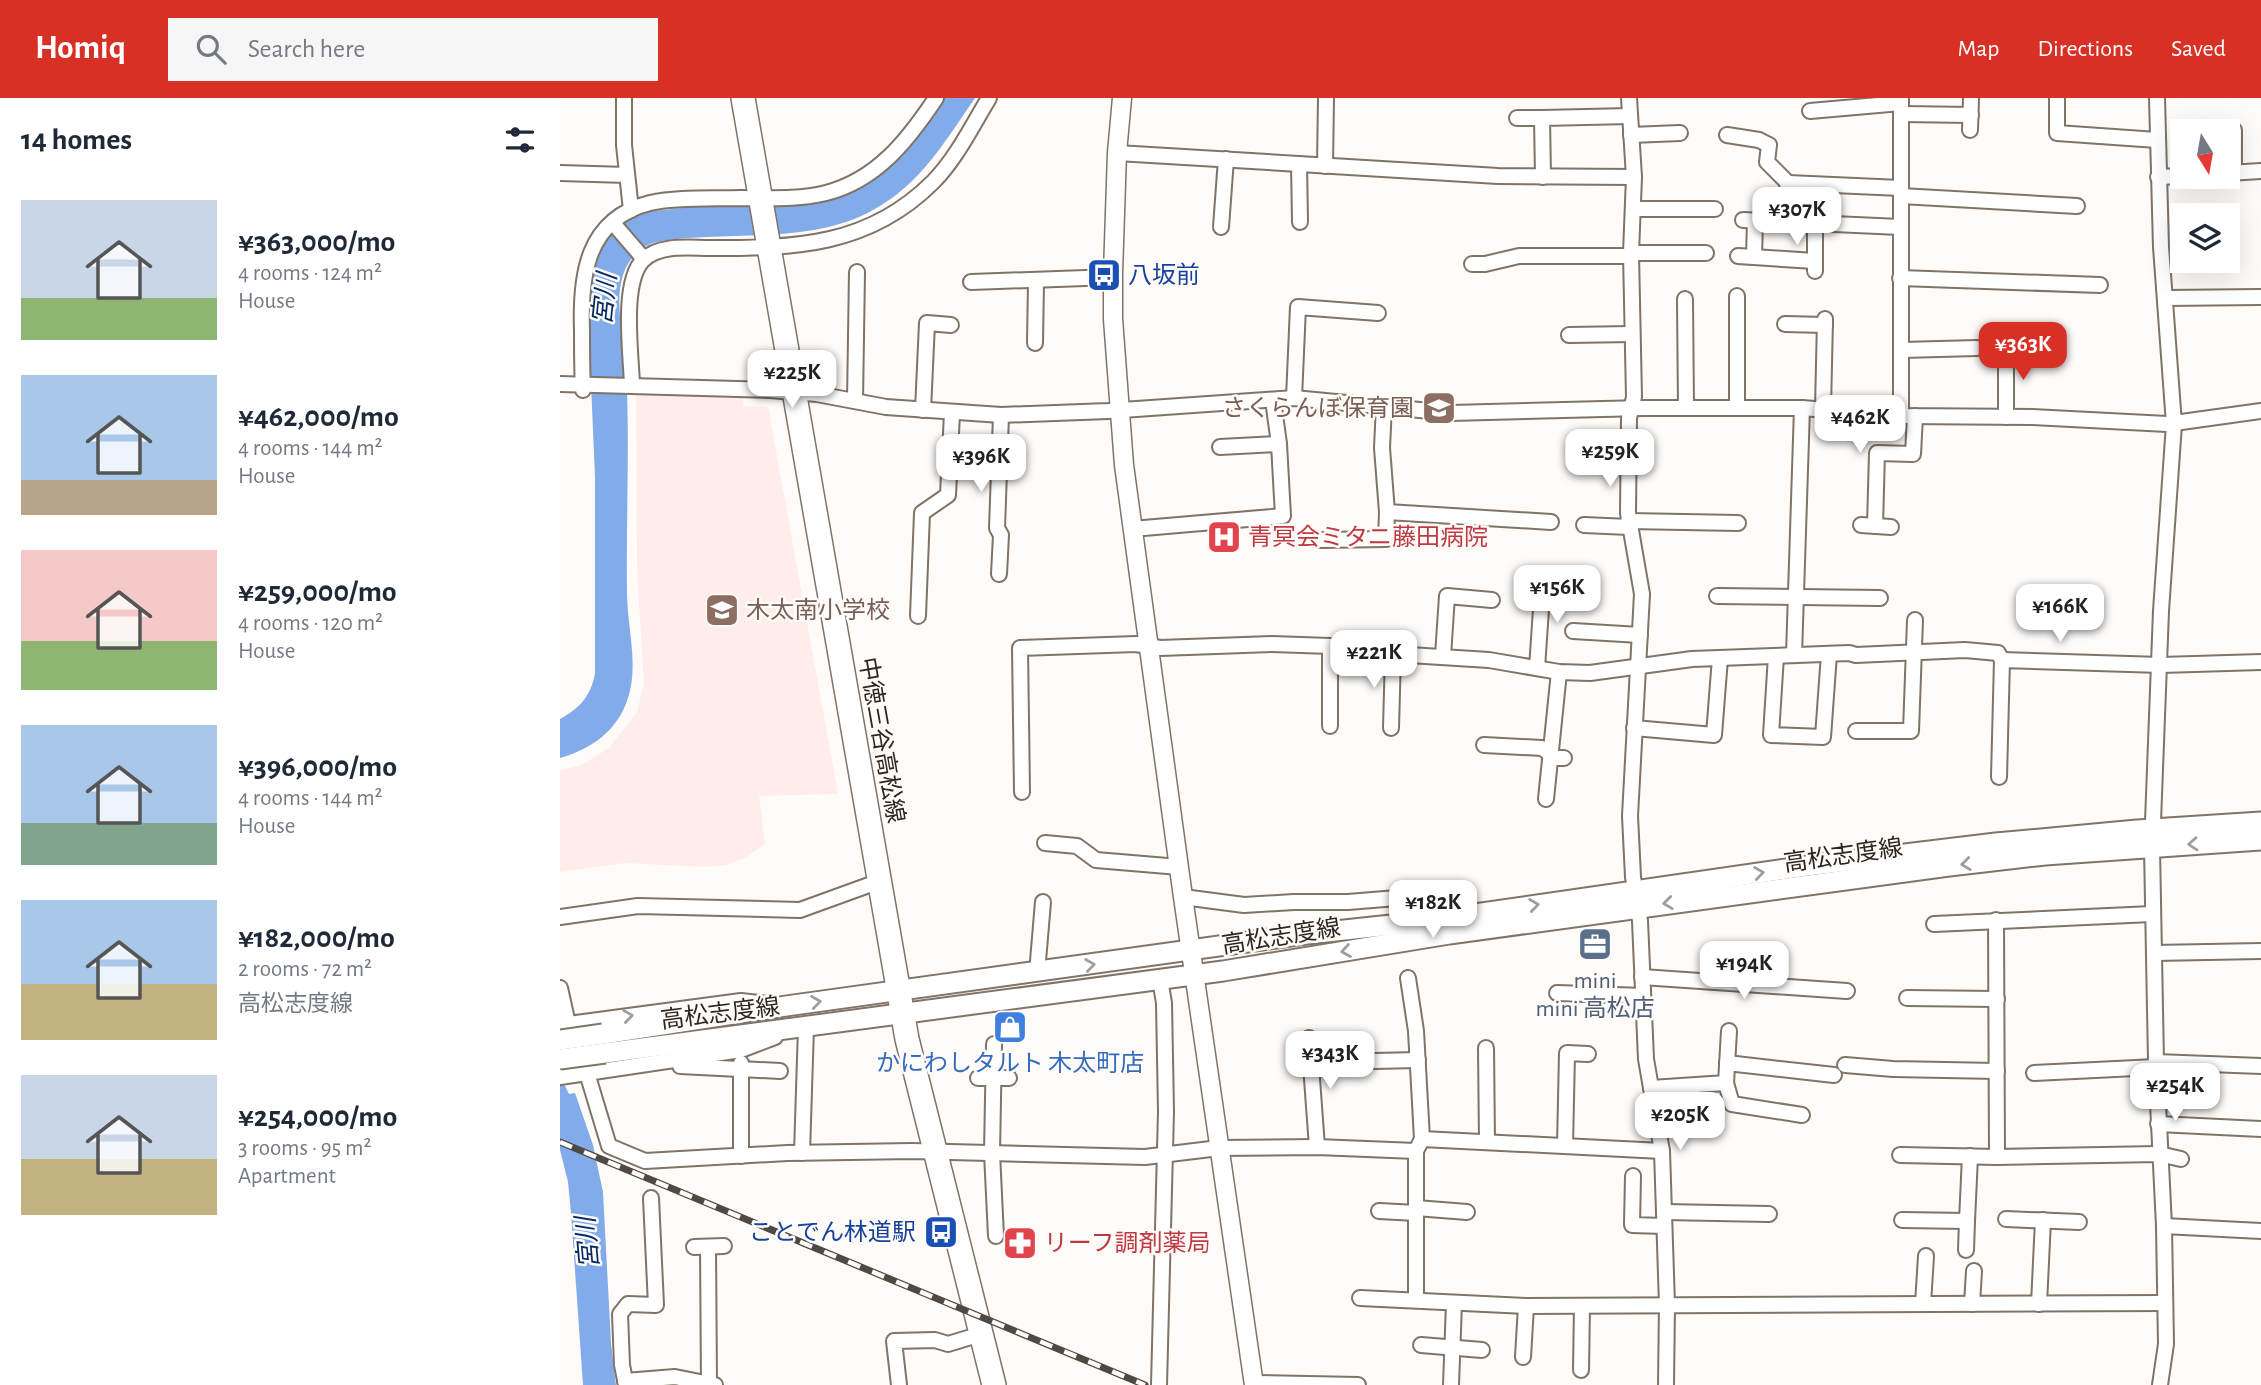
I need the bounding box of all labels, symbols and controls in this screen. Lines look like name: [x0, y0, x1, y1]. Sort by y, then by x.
search box: [168, 18, 658, 81]
icon: search: [192, 30, 230, 68]
text: Homiq: [35, 32, 126, 65]
text: Search here: [248, 36, 365, 62]
text: Map: [1957, 37, 1999, 61]
text: Directions: [2037, 37, 2133, 61]
text: Saved: [2171, 37, 2226, 61]
north arrow: [2170, 119, 2240, 189]
map controls: [2170, 119, 2240, 273]
icon: filters: [501, 121, 539, 159]
text: 14 homes: [21, 125, 132, 155]
pin: ¥307K: [1748, 188, 1846, 247]
text: ¥307K: [1768, 198, 1826, 221]
button: layers: [2170, 203, 2240, 273]
text: ¥363,000/mo: [238, 227, 395, 257]
icon: home: [77, 228, 161, 312]
bus stop icon: 八坂前: [1085, 256, 1123, 294]
text: 4 rooms · 124 m²: [238, 262, 382, 285]
place label: 八坂前: [1128, 262, 1200, 288]
water label: 宮川: [588, 269, 621, 326]
text: House: [238, 290, 295, 313]
pin: ¥363K: [1974, 322, 2072, 382]
text: ¥363K: [1995, 333, 2051, 356]
pin: ¥225K: [743, 350, 841, 410]
text: ¥225K: [763, 361, 821, 384]
school or university icon: さくらんぼ保育園: [1420, 389, 1458, 427]
place label: さくらんぼ保育園: [1222, 395, 1414, 421]
pin: ¥462K: [1811, 396, 1909, 455]
text: ¥462,000/mo: [238, 402, 399, 432]
icon: home: [77, 403, 161, 487]
text: ¥462K: [1830, 406, 1890, 429]
pin: ¥259K: [1561, 430, 1659, 489]
pin: ¥396K: [932, 434, 1030, 494]
text: 4 rooms · 144 m²: [238, 437, 383, 460]
text: ¥259K: [1581, 440, 1639, 463]
text: ¥396K: [952, 445, 1010, 468]
text: House: [238, 465, 295, 488]
hospital icon: 青冥会ミタニ藤田病院: [1205, 518, 1243, 556]
place label: 青冥会ミタニ藤田病院: [1248, 524, 1488, 550]
pin: ¥156K: [1508, 566, 1606, 625]
text: ¥156K: [1530, 576, 1584, 599]
text: ¥259,000/mo: [238, 577, 397, 607]
icon: home: [77, 578, 161, 662]
pin: ¥166K: [2011, 584, 2109, 644]
school or university icon: 木太南小学校: [703, 591, 741, 629]
text: ¥166K: [2032, 595, 2088, 618]
place label: 木太南小学校: [746, 597, 890, 623]
text: 4 rooms · 120 m²: [238, 612, 383, 635]
pin: ¥221K: [1325, 630, 1423, 690]
text: House: [238, 640, 295, 663]
text: ¥221K: [1346, 641, 1402, 664]
street label: 中徳三谷高松線: [855, 655, 909, 825]
text: ¥396,000/mo: [238, 752, 397, 782]
icon: home: [77, 753, 161, 837]
text: 4 rooms · 144 m²: [238, 787, 383, 810]
text: House: [238, 815, 295, 838]
street label: 高松志度線: [1782, 834, 1904, 876]
one-way arrow: [2187, 836, 2198, 851]
one-way arrow: [1960, 856, 1972, 871]
one-way arrow: [1753, 866, 1765, 881]
pin: ¥182K: [1384, 880, 1482, 940]
text: ¥182K: [1405, 891, 1461, 914]
one-way arrow: [1662, 896, 1674, 911]
one-way arrow: [1528, 898, 1539, 913]
street label: 高松志度線: [1220, 914, 1342, 958]
text: ¥182,000/mo: [238, 923, 395, 953]
office icon: mini mini 高松店: [1576, 925, 1614, 963]
icon: home: [77, 928, 161, 1012]
pin: ¥194K: [1695, 942, 1793, 1001]
one-way arrow: [1340, 943, 1352, 958]
text: ¥194K: [1716, 952, 1772, 975]
one-way arrow: [1084, 957, 1095, 972]
text: 2 rooms · 72 m²: [238, 958, 372, 981]
place label: mini mini 高松店: [1535, 969, 1655, 1021]
text: 高松志度線: [238, 993, 353, 1016]
street label: 高松志度線: [659, 993, 781, 1033]
one-way arrow: [810, 995, 821, 1010]
shop icon: かにわしタルト 木太町店: [991, 1008, 1029, 1046]
one-way arrow: [622, 1009, 633, 1024]
pin: ¥343K: [1281, 1032, 1379, 1091]
text: ¥343K: [1302, 1042, 1358, 1065]
place label: かにわしタルト 木太町店: [876, 1050, 1144, 1076]
pin: ¥254K: [2126, 1063, 2224, 1123]
text: ¥254K: [2146, 1074, 2204, 1097]
pin: ¥205K: [1631, 1093, 1729, 1152]
text: ¥254,000/mo: [238, 1102, 397, 1132]
icon: home: [77, 1103, 161, 1187]
text: ¥205K: [1651, 1103, 1709, 1126]
text: 3 rooms · 95 m²: [238, 1137, 371, 1160]
text: Apartment: [238, 1165, 336, 1188]
water label: 宮川: [572, 1213, 603, 1270]
bus stop icon: ことでん林道駅: [922, 1213, 960, 1251]
place label: ことでん林道駅: [749, 1219, 916, 1245]
pharmacy icon: リーフ調剤薬局: [1001, 1224, 1039, 1262]
place label: リーフ調剤薬局: [1044, 1230, 1211, 1256]

